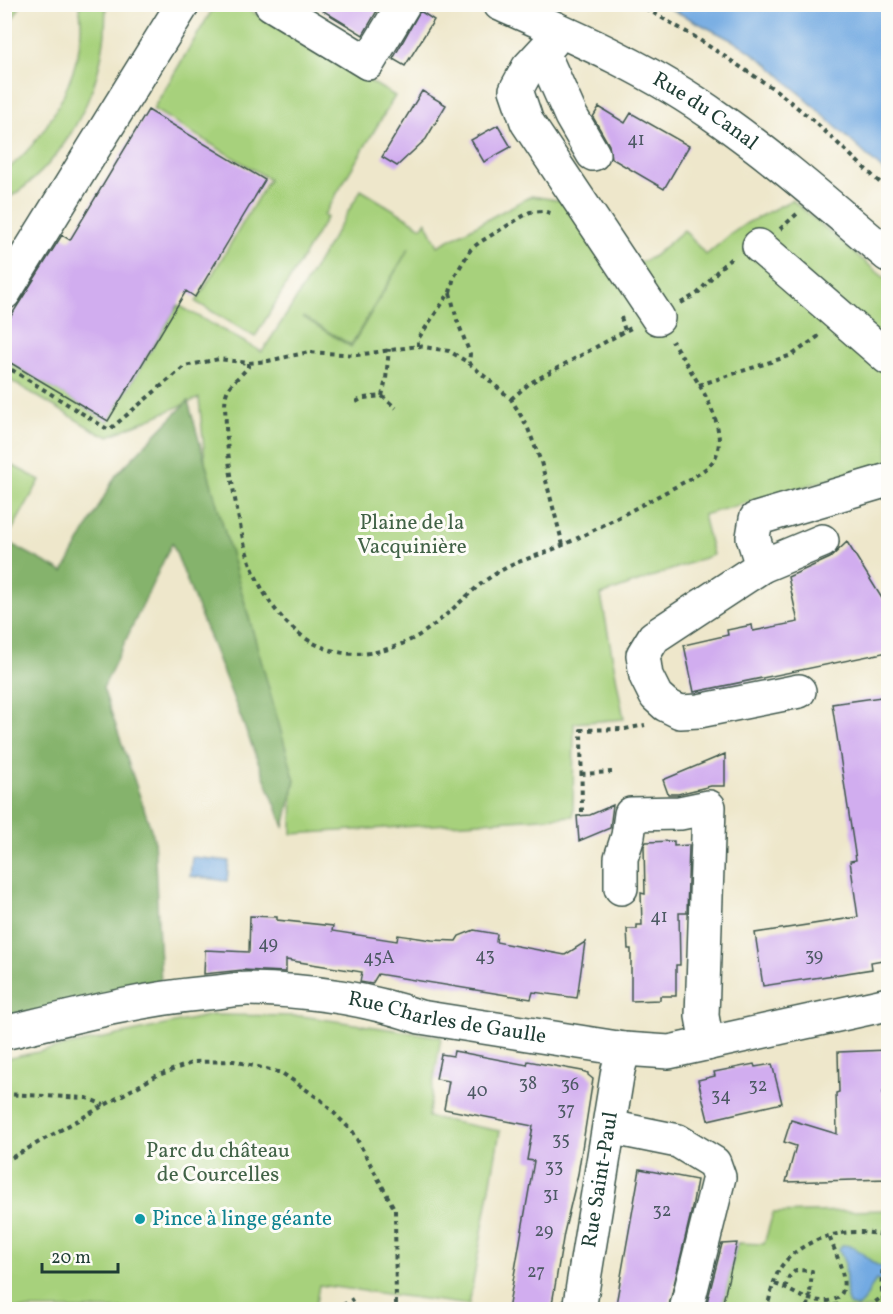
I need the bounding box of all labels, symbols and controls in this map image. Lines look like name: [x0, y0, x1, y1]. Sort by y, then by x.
street label: Rue du Canal: [647, 65, 764, 157]
house number: 41: [627, 128, 645, 153]
park label: Plaine de la Vacquinière: [357, 509, 467, 562]
house number: 41: [650, 905, 668, 930]
house number: 49: [258, 932, 278, 957]
house number: 43: [475, 944, 495, 969]
house number: 39: [805, 944, 823, 969]
house number: 45A: [363, 946, 395, 971]
street label: Rue Charles de Gaulle: [346, 984, 548, 1051]
house number: 38: [519, 1072, 537, 1097]
house number: 36: [561, 1073, 579, 1098]
house number: 32: [749, 1074, 767, 1099]
house number: 40: [466, 1079, 488, 1104]
house number: 34: [711, 1084, 731, 1109]
house number: 37: [557, 1098, 575, 1123]
street label: Rue Saint-Paul: [575, 1110, 625, 1250]
house number: 35: [552, 1128, 570, 1153]
park label: Parc du château de Courcelles: [146, 1137, 290, 1190]
house number: 33: [545, 1155, 563, 1180]
house number: 31: [543, 1183, 559, 1208]
house number: 32: [653, 1199, 671, 1224]
place label: Pince à linge géante: [152, 1205, 332, 1234]
marker: Pince à linge géante: [133, 1212, 147, 1226]
house number: 29: [535, 1219, 553, 1244]
scale bar: [42, 1236, 118, 1274]
text: 20 m: [51, 1246, 91, 1271]
house number: 27: [527, 1260, 545, 1285]

